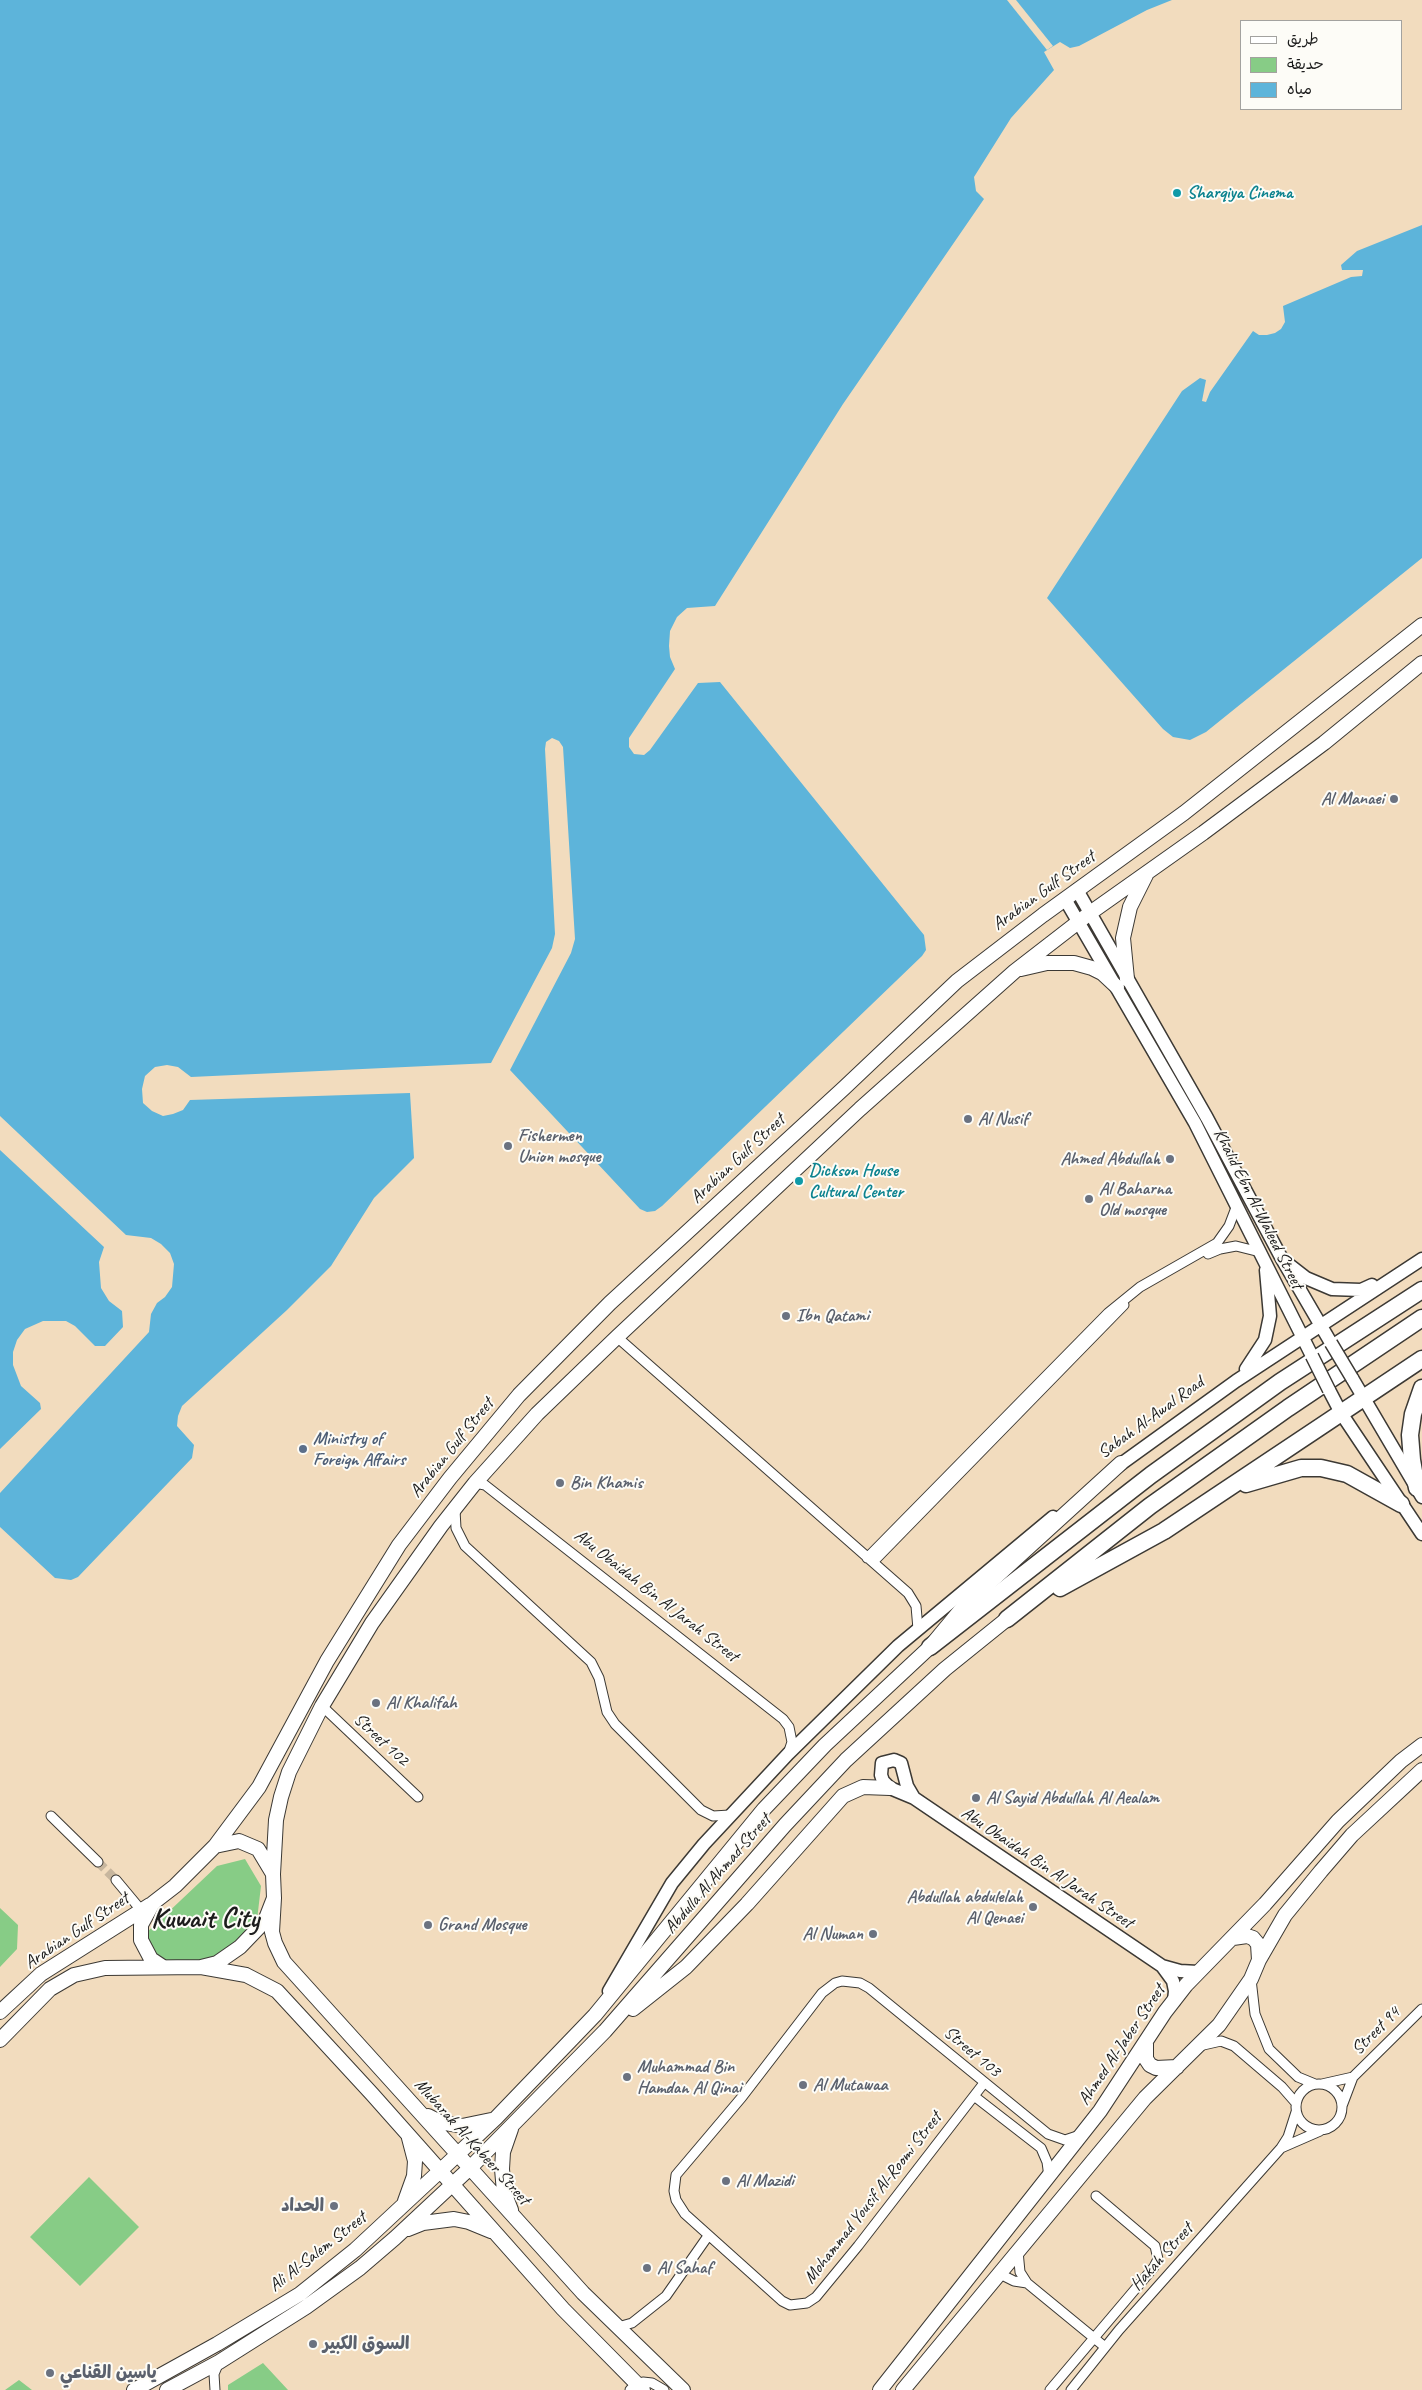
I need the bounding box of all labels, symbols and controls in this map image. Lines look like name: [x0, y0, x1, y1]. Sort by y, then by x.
legend: [1240, 20, 1402, 110]
text: طريق: [1287, 30, 1319, 49]
text: حديقة: [1287, 55, 1324, 74]
text: مياه: [1287, 80, 1312, 99]
place label: Sharqiya Cinema: [1187, 182, 1293, 204]
marker: Sharqiya Cinema: [1171, 187, 1183, 199]
place label: Al Manaei: [1321, 788, 1384, 810]
marker: Al Manaei: [1388, 793, 1400, 805]
street label: Arabian Gulf Street: [988, 847, 1100, 935]
place label: Al Nusif: [978, 1108, 1028, 1130]
street label: Arabian Gulf Street: [686, 1110, 790, 1208]
marker: Al Nusif: [962, 1113, 974, 1125]
place label: Fishermen Union mosque: [518, 1125, 600, 1168]
street label: Khalid Ebn Al-Waleed Street: [1208, 1125, 1308, 1293]
marker: Fishermen Union mosque: [502, 1140, 514, 1152]
place label: Ahmed Abdullah: [1060, 1148, 1160, 1170]
marker: Ahmed Abdullah: [1164, 1153, 1176, 1165]
place label: Dickson House Cultural Center: [809, 1160, 903, 1202]
marker: Dickson House Cultural Center: [793, 1175, 805, 1187]
place label: Al Baharna Old mosque: [1099, 1178, 1171, 1220]
marker: Al Baharna Old mosque: [1083, 1193, 1095, 1205]
place label: Ibn Qatami: [796, 1305, 869, 1327]
marker: Ibn Qatami: [780, 1310, 792, 1322]
street label: Sabah Al-Awal Road: [1094, 1372, 1208, 1464]
street label: Arabian Gulf Street: [405, 1394, 499, 1502]
place label: Ministry of Foreign Affairs: [313, 1428, 405, 1470]
marker: Ministry of Foreign Affairs: [297, 1443, 309, 1455]
place label: Bin Khamis: [570, 1472, 642, 1494]
marker: Bin Khamis: [554, 1477, 566, 1489]
street label: Abu Obaidah Bin Al Jarah Street: [569, 1525, 743, 1667]
place label: Al Khalifah: [386, 1692, 457, 1714]
marker: Al Khalifah: [370, 1697, 382, 1709]
street label: Street 102: [349, 1709, 413, 1771]
place label: Al Sayid Abdullah Al Aealam: [986, 1787, 1159, 1809]
marker: Al Sayid Abdullah Al Aealam: [970, 1792, 982, 1804]
street label: Abu Obaidah Bin Al Jarah Street: [957, 1802, 1137, 1934]
street label: Abdulla Al Ahmad Street: [660, 1810, 776, 1938]
place label: Abdullah abdulelah Al Qenaei: [907, 1886, 1023, 1928]
street label: Arabian Gulf Street: [21, 1888, 133, 1974]
marker: Abdullah abdulelah Al Qenaei: [1027, 1901, 1039, 1913]
district label: Kuwait City: [151, 1903, 259, 1937]
place label: Grand Mosque: [438, 1914, 527, 1936]
marker: Grand Mosque: [422, 1919, 434, 1931]
place label: Al Numan: [803, 1923, 863, 1945]
marker: Al Numan: [867, 1928, 879, 1940]
street label: Ahmed Al-Jaber Street: [1074, 1981, 1170, 2109]
street label: Street 94: [1347, 2002, 1405, 2060]
street label: Street 103: [939, 2022, 1005, 2082]
place label: Muhammad Bin Hamdan Al Qinai: [637, 2056, 742, 2098]
marker: Muhammad Bin Hamdan Al Qinai: [621, 2071, 633, 2083]
street label: Mubarak Al-Kabeer Street: [410, 2074, 534, 2210]
place label: Al Mutawaa: [813, 2074, 888, 2096]
marker: Al Mutawaa: [797, 2079, 809, 2091]
street label: Mohammad Yousif Al-Roomi Street: [799, 2108, 947, 2288]
place label: Al Mazidi: [736, 2170, 794, 2192]
marker: Al Mazidi: [720, 2175, 732, 2187]
place label: الحداد: [281, 2195, 324, 2217]
marker: الحداد: [328, 2200, 340, 2212]
street label: Ali Al-Salem Street: [265, 2207, 371, 2297]
street label: Hakah Street: [1126, 2219, 1198, 2295]
place label: Al Sahaf: [657, 2257, 712, 2279]
marker: Al Sahaf: [641, 2262, 653, 2274]
place label: السوق الكبير: [323, 2333, 410, 2355]
marker: السوق الكبير: [307, 2338, 319, 2350]
place label: ياسين القناعي: [60, 2362, 157, 2384]
marker: ياسين القناعي: [44, 2367, 56, 2379]

